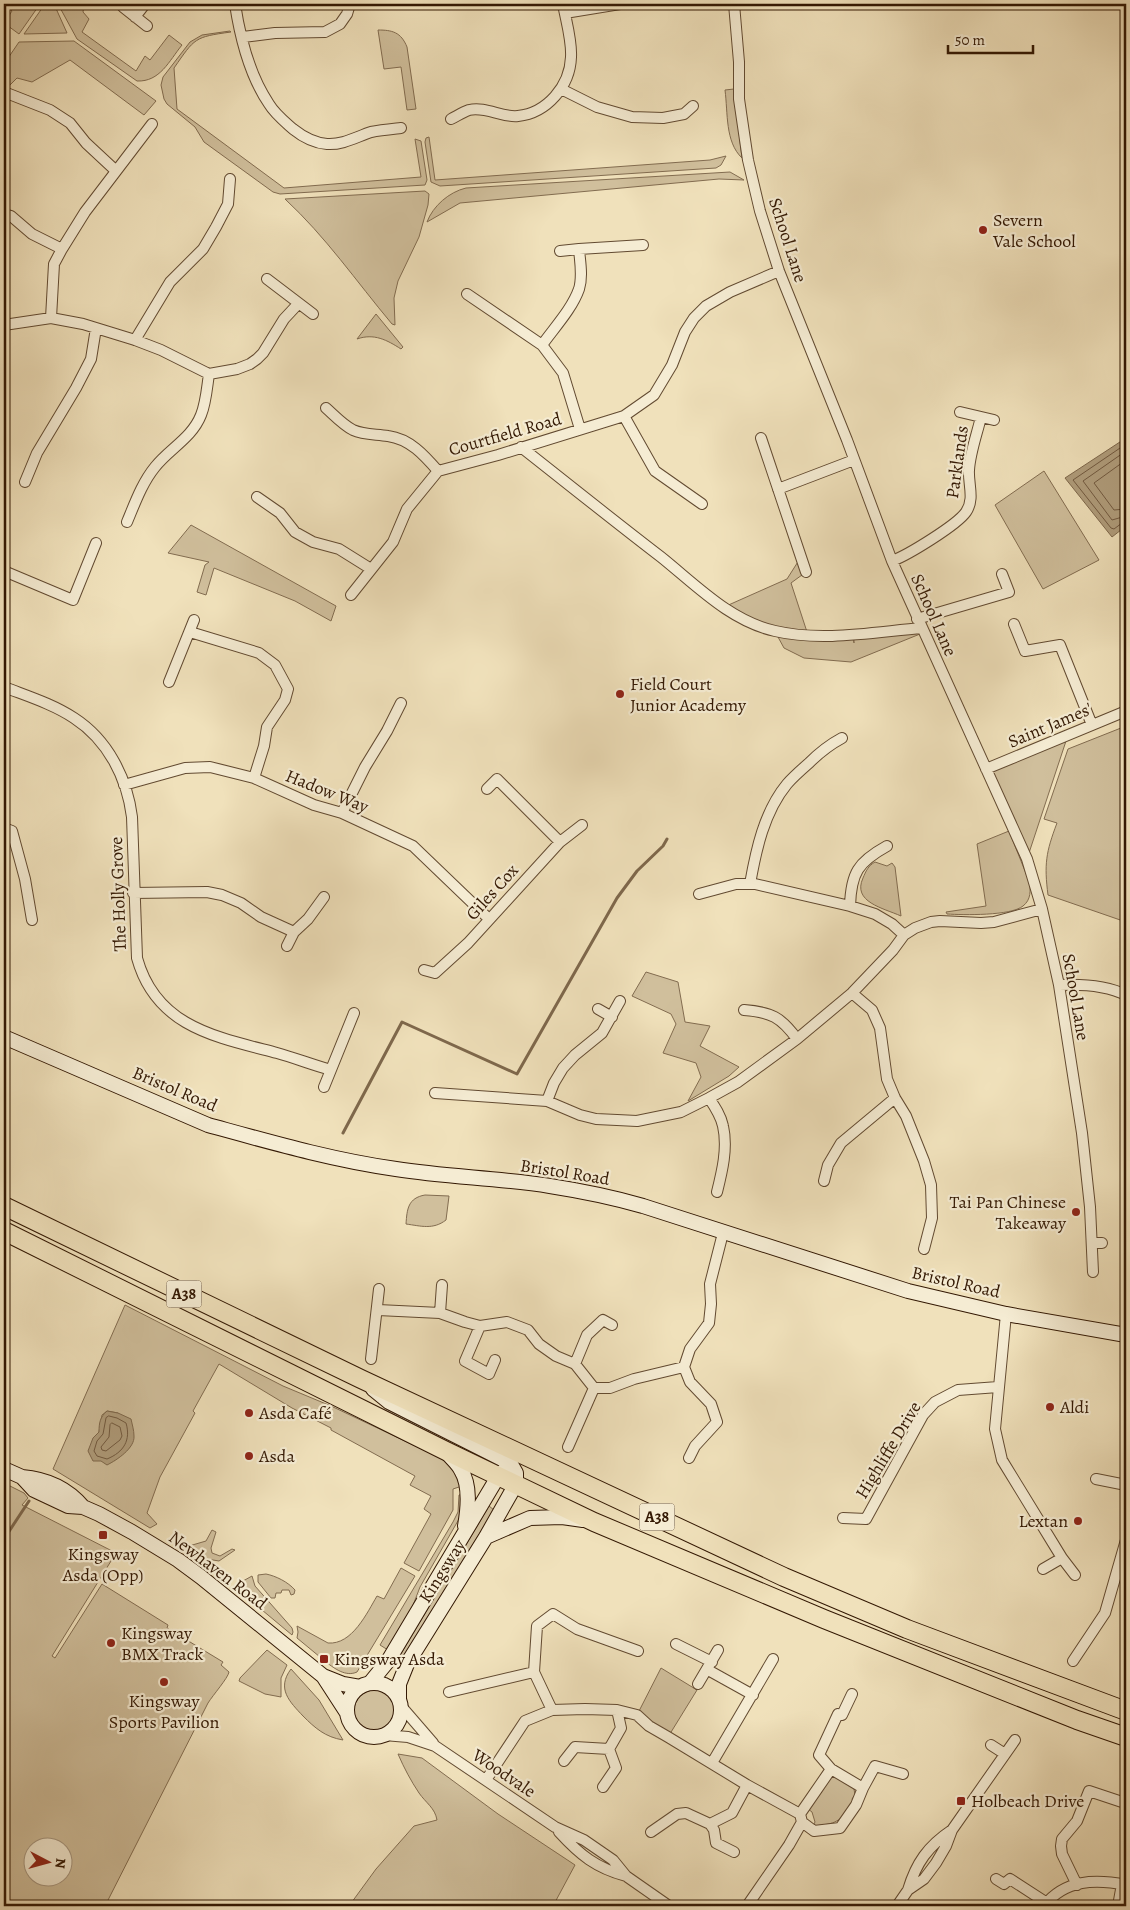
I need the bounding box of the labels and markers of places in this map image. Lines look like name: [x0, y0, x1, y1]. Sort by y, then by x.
place label: Severn Vale School: [992, 208, 1076, 253]
marker: Severn Vale School: [977, 224, 989, 236]
place label: Field Court Junior Academy: [630, 672, 747, 717]
marker: Field Court Junior Academy: [614, 688, 626, 700]
place label: Tai Pan Chinese Takeaway: [949, 1190, 1067, 1235]
marker: Tai Pan Chinese Takeaway: [1070, 1206, 1082, 1218]
place label: Aldi: [1059, 1395, 1089, 1419]
place label: Asda Café: [258, 1401, 332, 1425]
marker: Aldi: [1044, 1401, 1056, 1413]
marker: Asda Café: [243, 1407, 255, 1419]
place label: Asda: [258, 1444, 295, 1468]
marker: Asda: [243, 1450, 255, 1462]
place label: Lextan: [1018, 1509, 1068, 1533]
marker: Lextan: [1072, 1515, 1084, 1527]
marker: Kingsway Asda (Opp): [97, 1529, 109, 1541]
place label: Kingsway Asda (Opp): [62, 1542, 143, 1587]
place label: Kingsway BMX Track: [121, 1621, 203, 1666]
marker: Kingsway BMX Track: [105, 1637, 117, 1649]
place label: Kingsway Asda: [334, 1647, 445, 1671]
marker: Kingsway Asda: [318, 1653, 330, 1665]
marker: Kingsway Sports Pavilion: [158, 1676, 170, 1688]
place label: Kingsway Sports Pavilion: [109, 1689, 219, 1734]
place label: Holbeach Drive: [971, 1789, 1084, 1813]
marker: Holbeach Drive: [955, 1795, 967, 1807]

